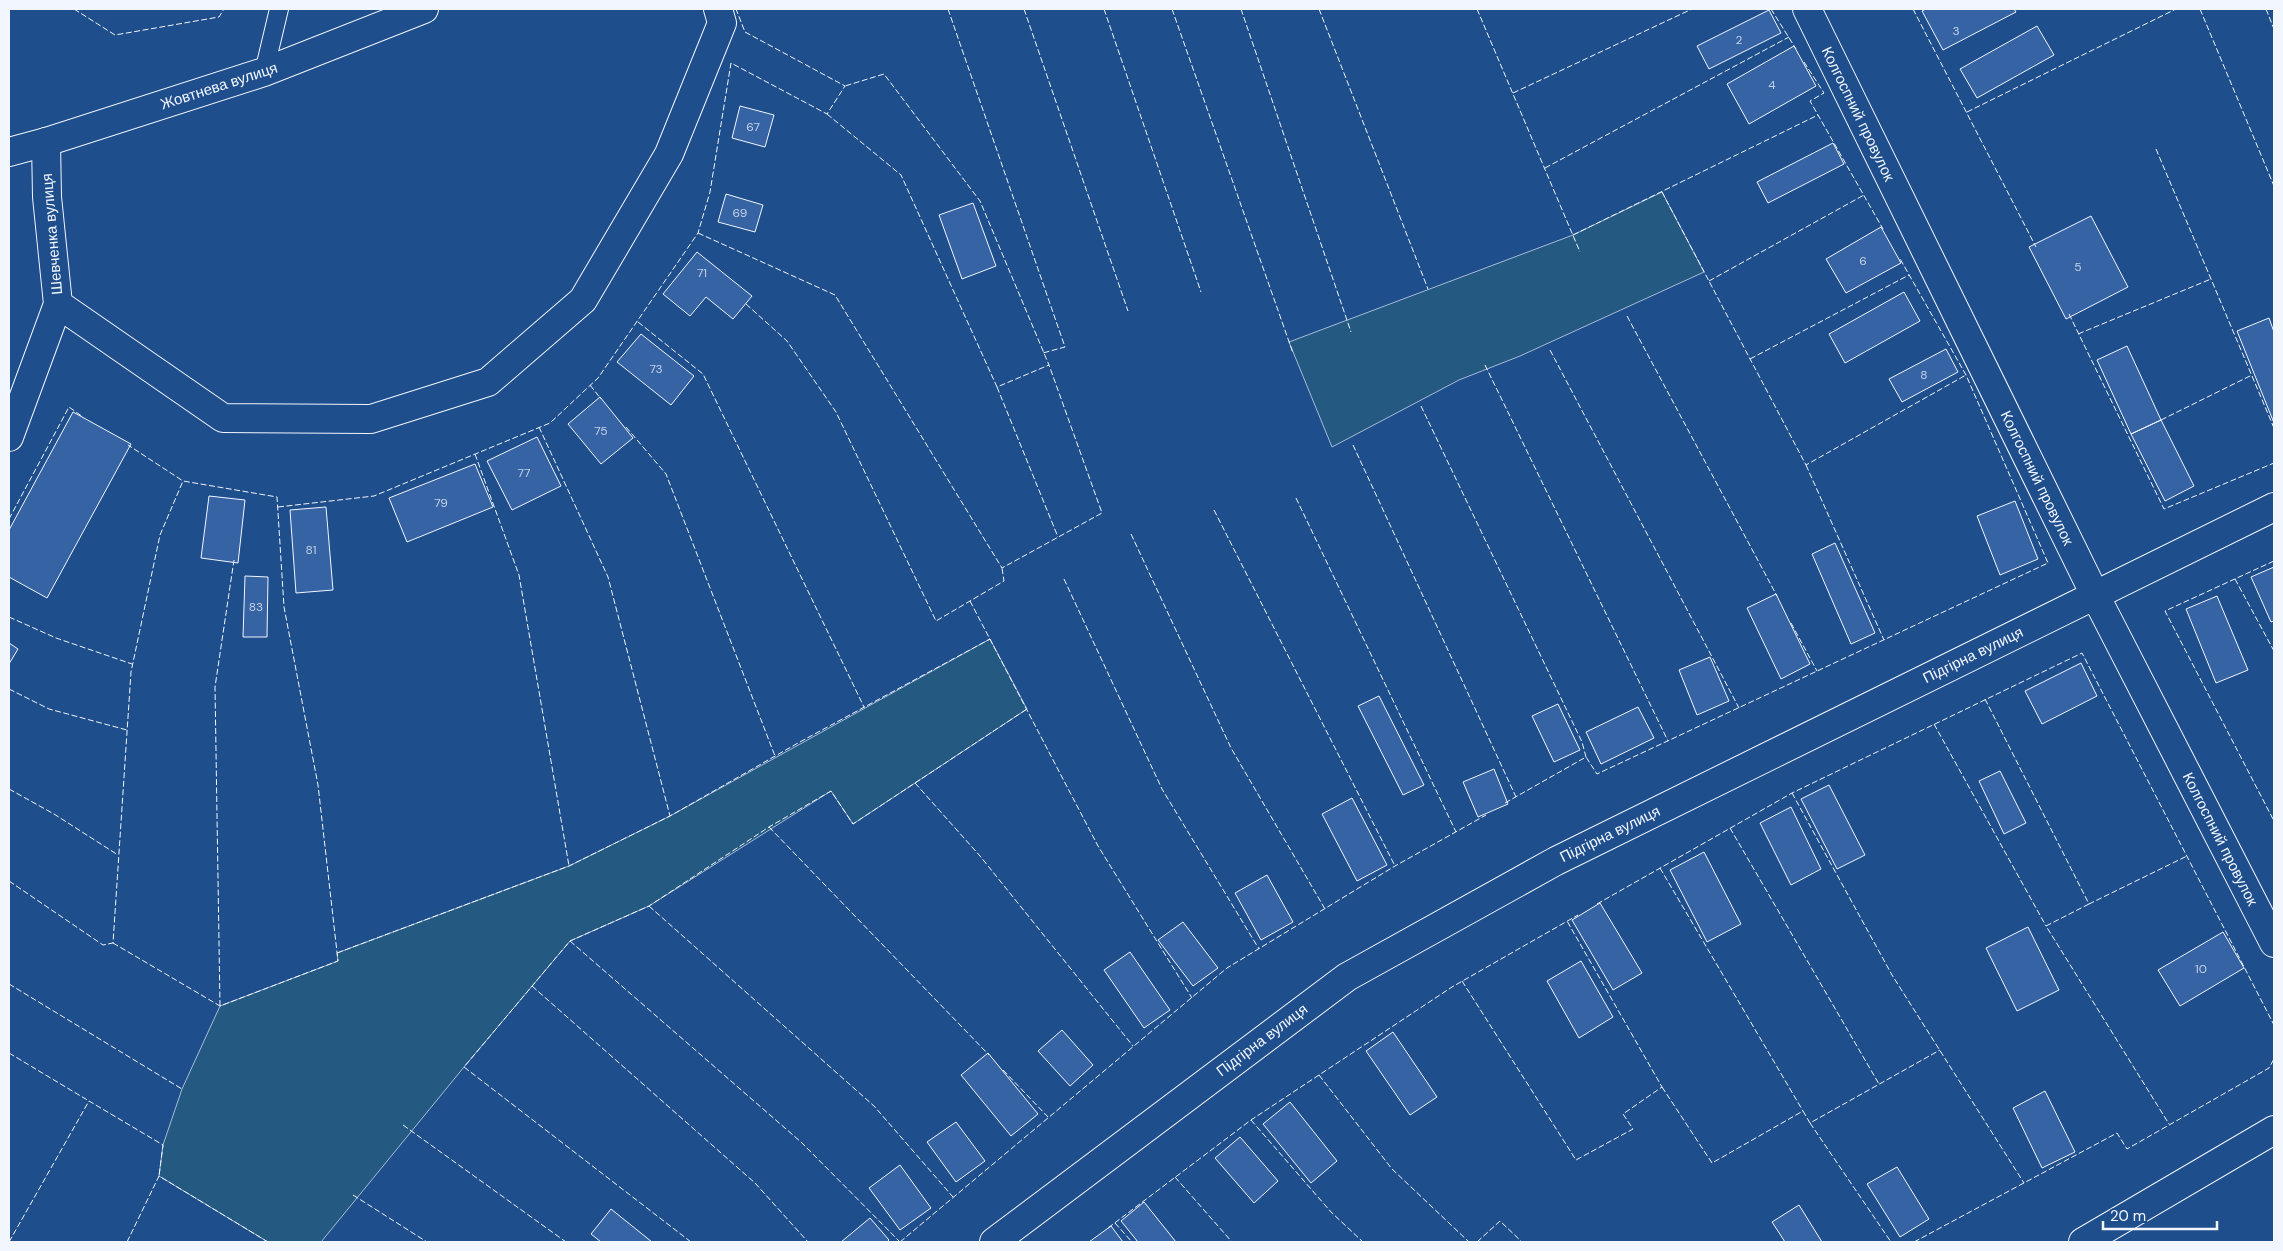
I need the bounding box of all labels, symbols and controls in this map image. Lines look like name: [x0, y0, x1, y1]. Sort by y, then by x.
house number: 3: [1952, 23, 1960, 39]
house number: 2: [1736, 32, 1743, 48]
street label: Колгоспний провулок: [1817, 44, 1899, 185]
street label: Жовтнева вулиця: [158, 58, 280, 114]
house number: 4: [1768, 77, 1776, 93]
house number: 67: [746, 119, 760, 135]
street label: Шевченка вулиця: [37, 173, 67, 295]
house number: 69: [733, 205, 747, 221]
house number: 6: [1859, 253, 1867, 269]
house number: 5: [2074, 259, 2082, 275]
house number: 71: [697, 265, 707, 281]
house number: 73: [649, 361, 663, 377]
house number: 8: [1920, 367, 1928, 383]
street label: Колгоспний провулок: [1996, 408, 2078, 549]
house number: 75: [594, 423, 608, 439]
house number: 77: [518, 465, 530, 481]
house number: 79: [434, 495, 448, 511]
house number: 81: [306, 542, 316, 558]
house number: 83: [249, 599, 263, 615]
street label: Підгірна вулиця: [1919, 622, 2027, 688]
street label: Колгоспний провулок: [2178, 769, 2262, 909]
street label: Підгірна вулиця: [1556, 801, 1664, 867]
house number: 10: [2195, 961, 2207, 977]
street label: Підгірна вулиця: [1212, 999, 1312, 1081]
scale bar: [2103, 1198, 2217, 1230]
text: 20 m: [2110, 1206, 2146, 1226]

